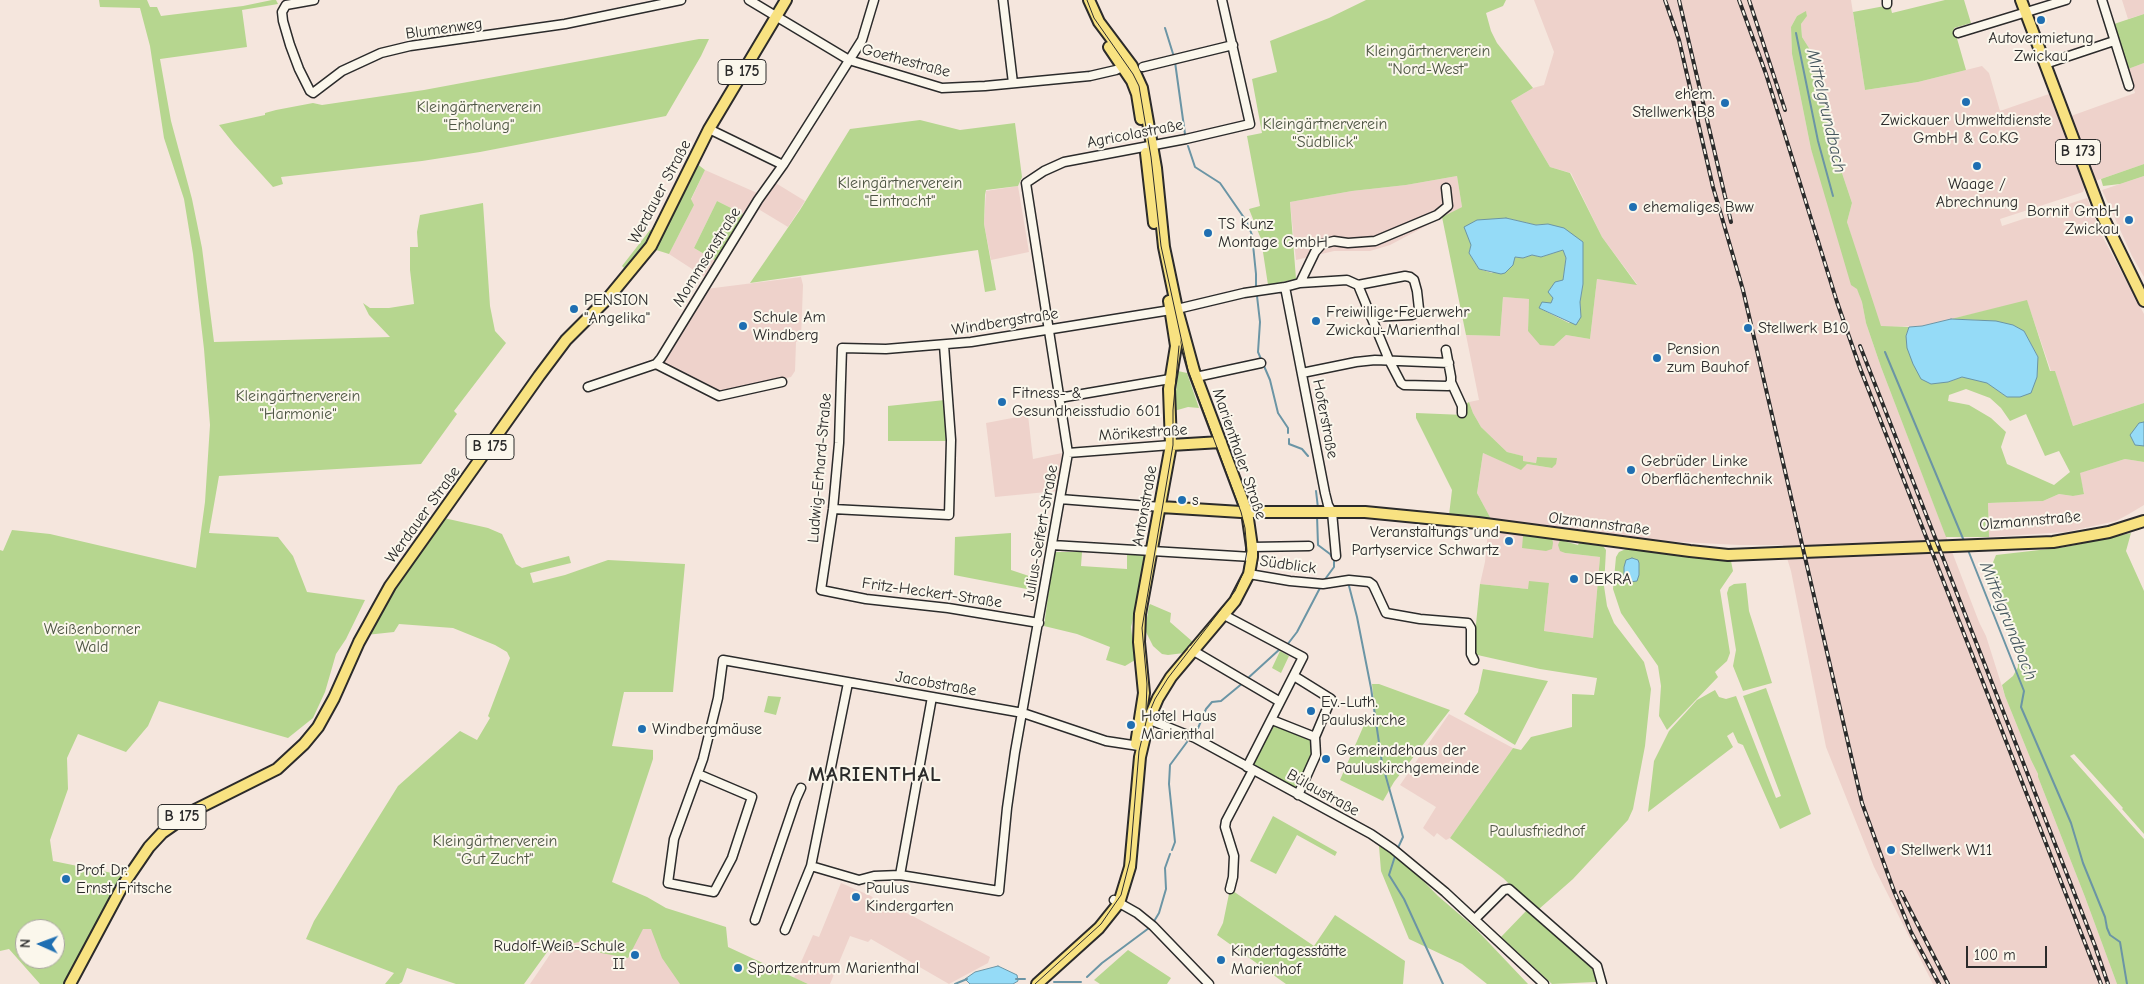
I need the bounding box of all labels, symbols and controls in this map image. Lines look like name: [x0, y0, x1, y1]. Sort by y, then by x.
street label: Blumenweg: [404, 14, 484, 44]
marker: Autovermietung Zwickau: [2035, 14, 2047, 26]
place label: Autovermietung Zwickau: [1988, 28, 2094, 66]
street label: Goethestraße: [860, 40, 952, 82]
park label: Kleingärtnerverein "Nord-West": [1366, 41, 1490, 79]
water label: Mittelgrundbach: [1801, 47, 1851, 175]
road number: B 175: [718, 60, 766, 84]
place label: ehem. Stellwerk B8: [1632, 84, 1715, 122]
marker: Zwickauer Umweltdienste GmbH & Co.KG: [1960, 96, 1972, 108]
park label: Kleingärtnerverein "Erholung": [417, 97, 541, 135]
marker: ehem. Stellwerk B8: [1719, 97, 1731, 109]
place label: Zwickauer Umweltdienste GmbH & Co.KG: [1881, 110, 2051, 148]
park label: Kleingärtnerverein "Südblick": [1263, 114, 1387, 152]
street label: Agricolastraße: [1085, 115, 1185, 153]
street label: Werdauer Straße: [624, 137, 696, 247]
road number: B 173: [2056, 140, 2100, 164]
marker: Waage / Abrechnung: [1971, 160, 1983, 172]
park label: Kleingärtnerverein "Eintracht": [838, 173, 962, 211]
place label: Waage / Abrechnung: [1936, 174, 2018, 212]
place label: ehemaliges Bww: [1643, 197, 1754, 217]
marker: ehemaliges Bww: [1627, 201, 1639, 213]
place label: Bornit GmbH Zwickau: [2027, 201, 2119, 239]
street label: Mommsenstraße: [669, 204, 745, 310]
place label: TS Kunz Montage GmbH: [1218, 214, 1328, 252]
marker: Bornit GmbH Zwickau: [2123, 214, 2135, 226]
marker: TS Kunz Montage GmbH: [1202, 227, 1214, 239]
place label: PENSION "Angelika": [584, 290, 650, 328]
place label: Freiwillige Feuerwehr Zwickau-Marienthal: [1326, 302, 1470, 340]
marker: PENSION "Angelika": [568, 303, 580, 315]
street label: Windbergstraße: [950, 304, 1060, 340]
place label: Schule Am Windberg: [753, 307, 826, 345]
marker: Freiwillige Feuerwehr Zwickau-Marienthal: [1310, 315, 1322, 327]
place label: Stellwerk B10: [1758, 318, 1849, 338]
marker: Schule Am Windberg: [737, 320, 749, 332]
marker: Stellwerk B10: [1742, 322, 1754, 334]
place label: Pension zum Bauhof: [1667, 339, 1748, 377]
marker: Pension zum Bauhof: [1651, 352, 1663, 364]
street label: Hoferstraße: [1308, 378, 1342, 460]
place label: Fitness- & Gesundheisstudio 601: [1012, 383, 1161, 421]
park label: Kleingärtnerverein "Harmonie": [236, 386, 360, 424]
street label: Marienthaler Straße: [1208, 386, 1270, 522]
street label: Ludwig-Erhard-Straße: [804, 392, 836, 544]
marker: Fitness- & Gesundheisstudio 601: [996, 396, 1008, 408]
street label: Mörikestraße: [1098, 420, 1188, 446]
road number: B 175: [466, 434, 514, 460]
place label: Gebrüder Linke Oberflächentechnik: [1641, 451, 1772, 489]
street label: Werdauer Straße: [381, 463, 465, 567]
street label: Julius-Seifert-Straße: [1020, 463, 1062, 603]
street label: Antonstraße: [1128, 464, 1162, 548]
marker: Gebrüder Linke Oberflächentechnik: [1625, 464, 1637, 476]
place label: s: [1192, 490, 1199, 510]
marker: s: [1176, 494, 1188, 506]
street label: Olzmannstraße: [1978, 507, 2082, 535]
street label: Olzmannstraße: [1547, 508, 1651, 540]
place label: Veranstaltungs und Partyservice Schwartz: [1351, 522, 1499, 560]
marker: Veranstaltungs und Partyservice Schwartz: [1503, 535, 1515, 547]
street label: Südblick: [1259, 552, 1317, 578]
water label: Mittelgrundbach: [1974, 558, 2042, 684]
place label: DEKRA: [1584, 569, 1632, 589]
marker: DEKRA: [1568, 573, 1580, 585]
street label: Fritz-Heckert-Straße: [861, 574, 1003, 612]
park label: Weißenborner Wald: [44, 619, 140, 657]
street label: Jacobstraße: [894, 667, 978, 701]
place label: Ev.-Luth. Pauluskirche: [1321, 692, 1406, 730]
marker: Ev.-Luth. Pauluskirche: [1305, 705, 1317, 717]
place label: Hotel Haus Marienthal: [1141, 706, 1217, 744]
place label: Windbergmäuse: [652, 719, 762, 739]
marker: Hotel Haus Marienthal: [1125, 719, 1137, 731]
marker: Windbergmäuse: [636, 723, 648, 735]
place label: Gemeindehaus der Pauluskirchgemeinde: [1336, 740, 1479, 778]
marker: Gemeindehaus der Pauluskirchgemeinde: [1320, 753, 1332, 765]
district label: MARIENTHAL: [807, 762, 943, 788]
street label: Bülaustraße: [1283, 765, 1363, 821]
road number: B 175: [158, 804, 206, 830]
park label: Paulusfriedhof: [1489, 821, 1585, 841]
park label: Kleingärtnerverein "Gut Zucht": [433, 831, 557, 869]
place label: Stellwerk W11: [1901, 840, 1992, 860]
marker: Stellwerk W11: [1885, 844, 1897, 856]
place label: Prof. Dr. Ernst Fritsche: [76, 860, 172, 898]
marker: Prof. Dr. Ernst Fritsche: [60, 873, 72, 885]
place label: Paulus Kindergarten: [866, 878, 954, 916]
marker: Paulus Kindergarten: [850, 891, 862, 903]
north arrow: [15, 919, 65, 969]
place label: Rudolf-Weiß-Schule II: [493, 936, 625, 974]
scale bar: [1969, 936, 2050, 968]
text: N: [17, 939, 34, 948]
place label: Kindertagesstätte Marienhof: [1231, 941, 1347, 979]
text: 100 m: [1974, 946, 2016, 964]
marker: Rudolf-Weiß-Schule II: [629, 949, 641, 961]
marker: Kindertagesstätte Marienhof: [1215, 954, 1227, 966]
place label: Sportzentrum Marienthal: [748, 958, 919, 978]
marker: Sportzentrum Marienthal: [732, 962, 744, 974]

